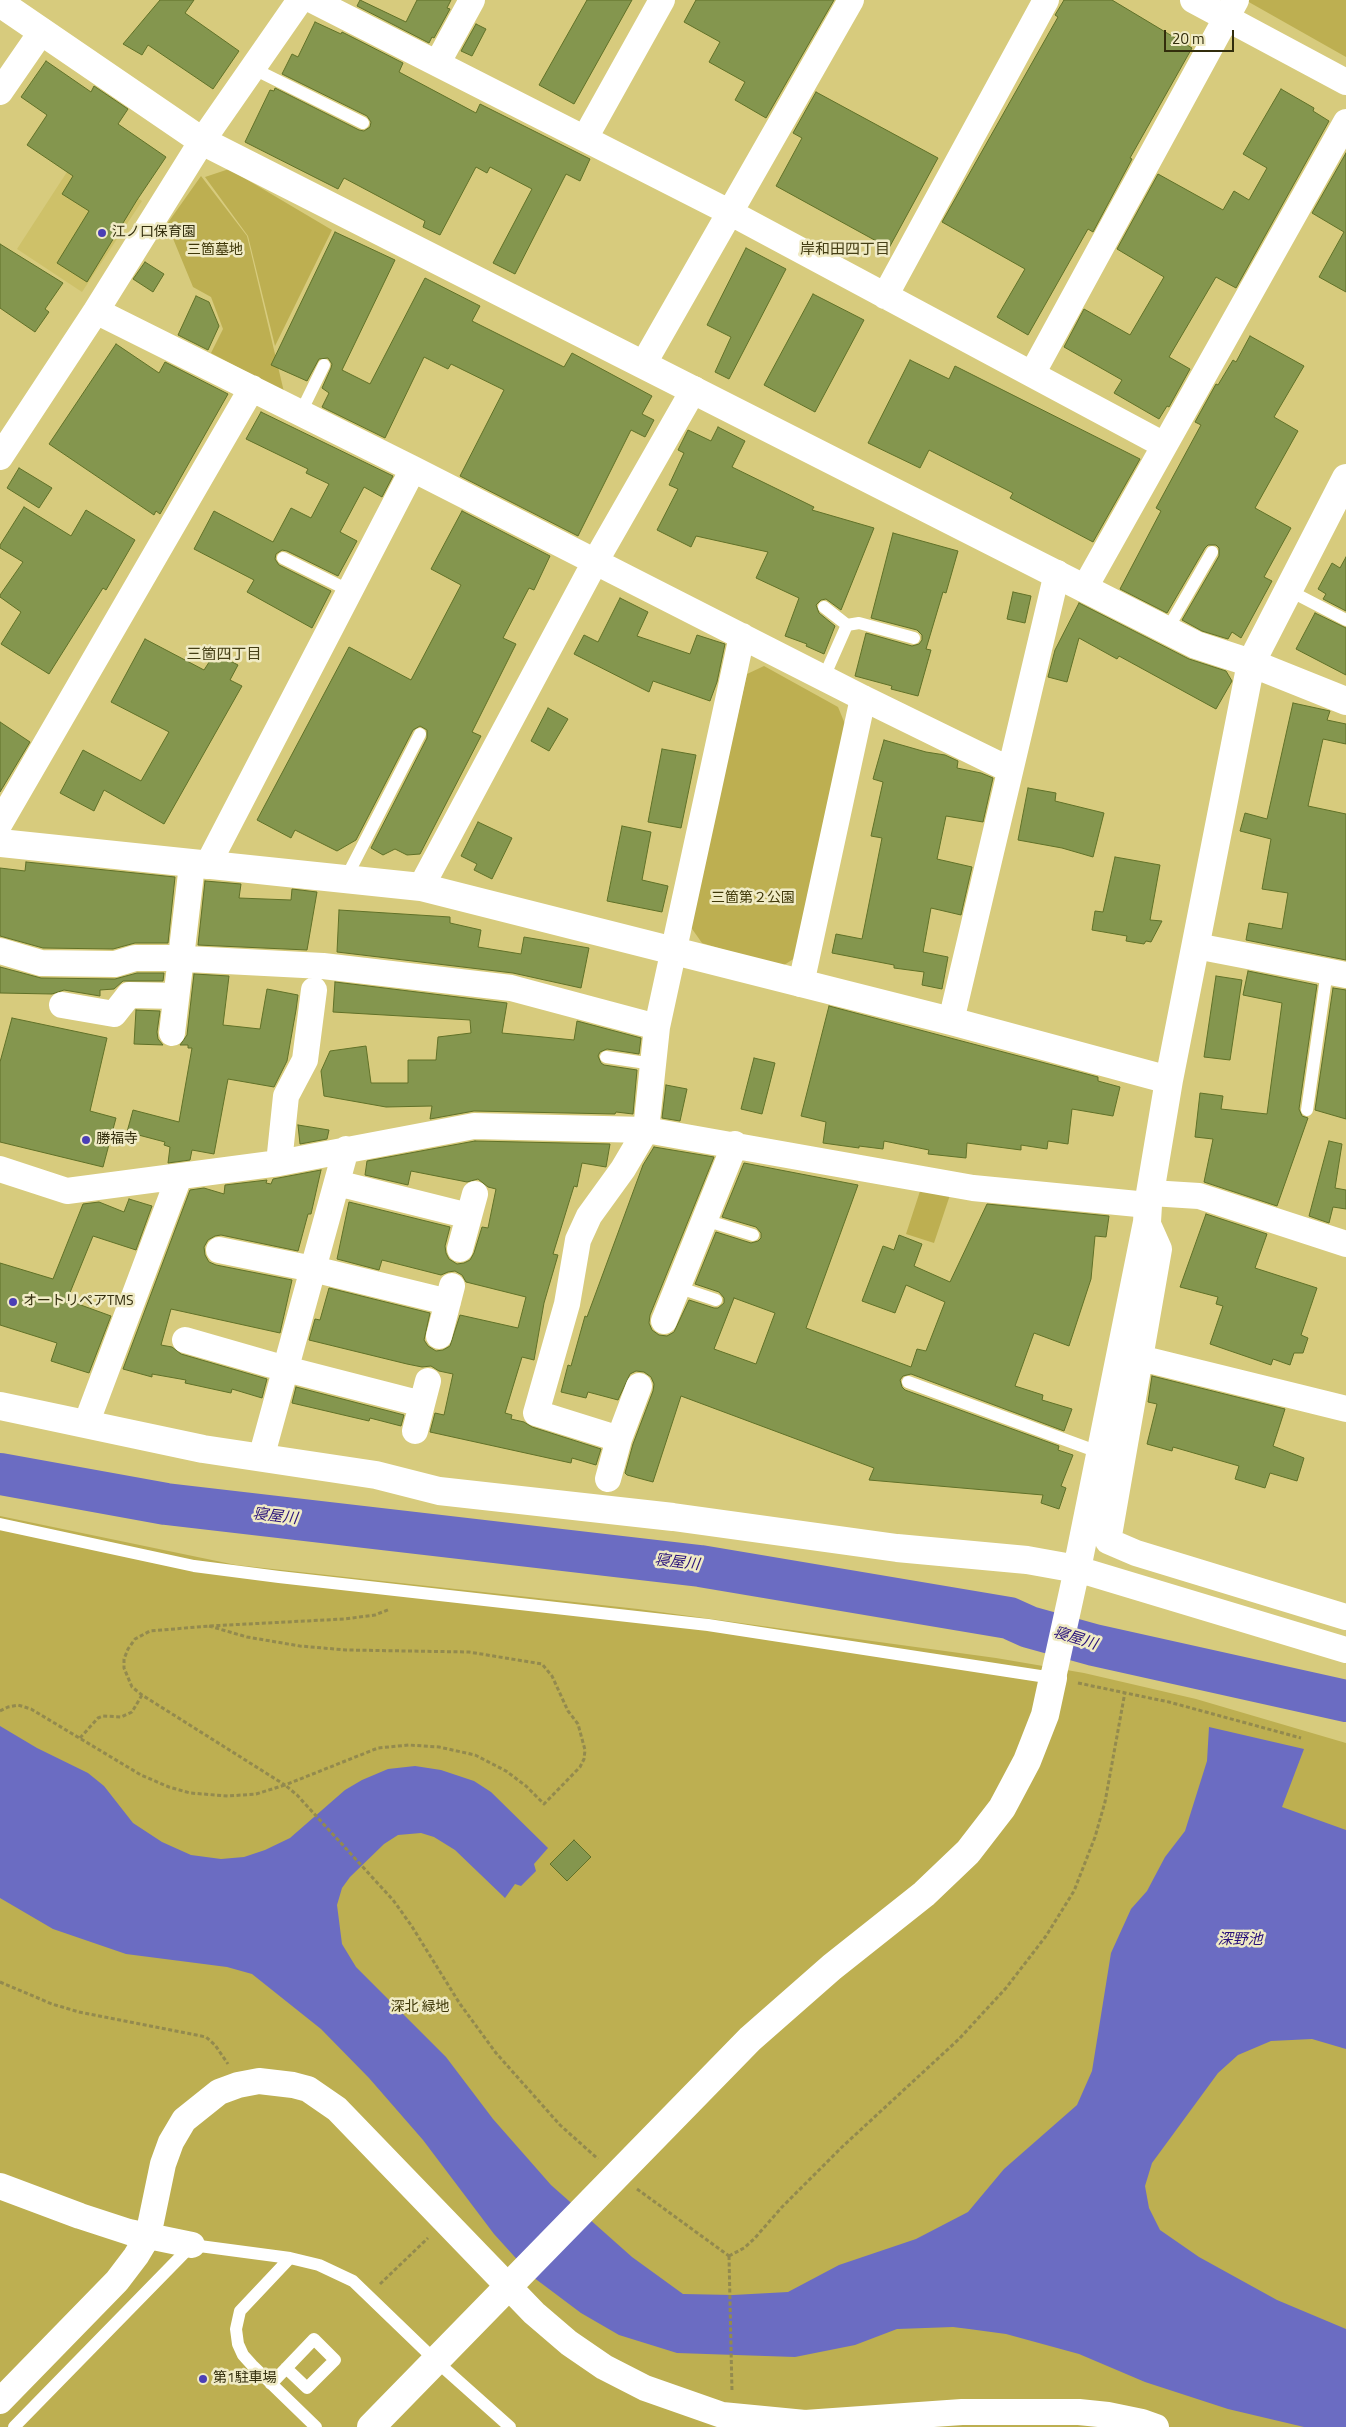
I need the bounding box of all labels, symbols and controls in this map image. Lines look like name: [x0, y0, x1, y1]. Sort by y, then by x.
scale bar: [1166, 20, 1236, 52]
text: 20 m: [1172, 27, 1205, 50]
place label: 江ノ口保育園: [112, 225, 196, 241]
marker: 江ノ口保育園: [96, 227, 108, 239]
district label: 岸和田四丁目: [800, 241, 890, 259]
park label: 三箇墓地: [187, 243, 243, 259]
district label: 三箇四丁目: [187, 646, 261, 664]
park label: 三箇第２公園: [711, 891, 795, 907]
place label: 勝福寺: [96, 1132, 138, 1148]
marker: 勝福寺: [80, 1134, 92, 1146]
place label: オートリペアTMS: [23, 1294, 134, 1310]
marker: オートリペアTMS: [7, 1296, 19, 1308]
water label: 寝屋川: [252, 1505, 298, 1529]
water label: 寝屋川: [654, 1551, 700, 1575]
water label: 寝屋川: [1051, 1624, 1099, 1654]
water label: 深野池: [1218, 1931, 1262, 1949]
park label: 深北 緑地: [390, 2000, 450, 2016]
place label: 第1駐車場: [213, 2371, 277, 2387]
marker: 第1駐車場: [197, 2373, 209, 2385]

